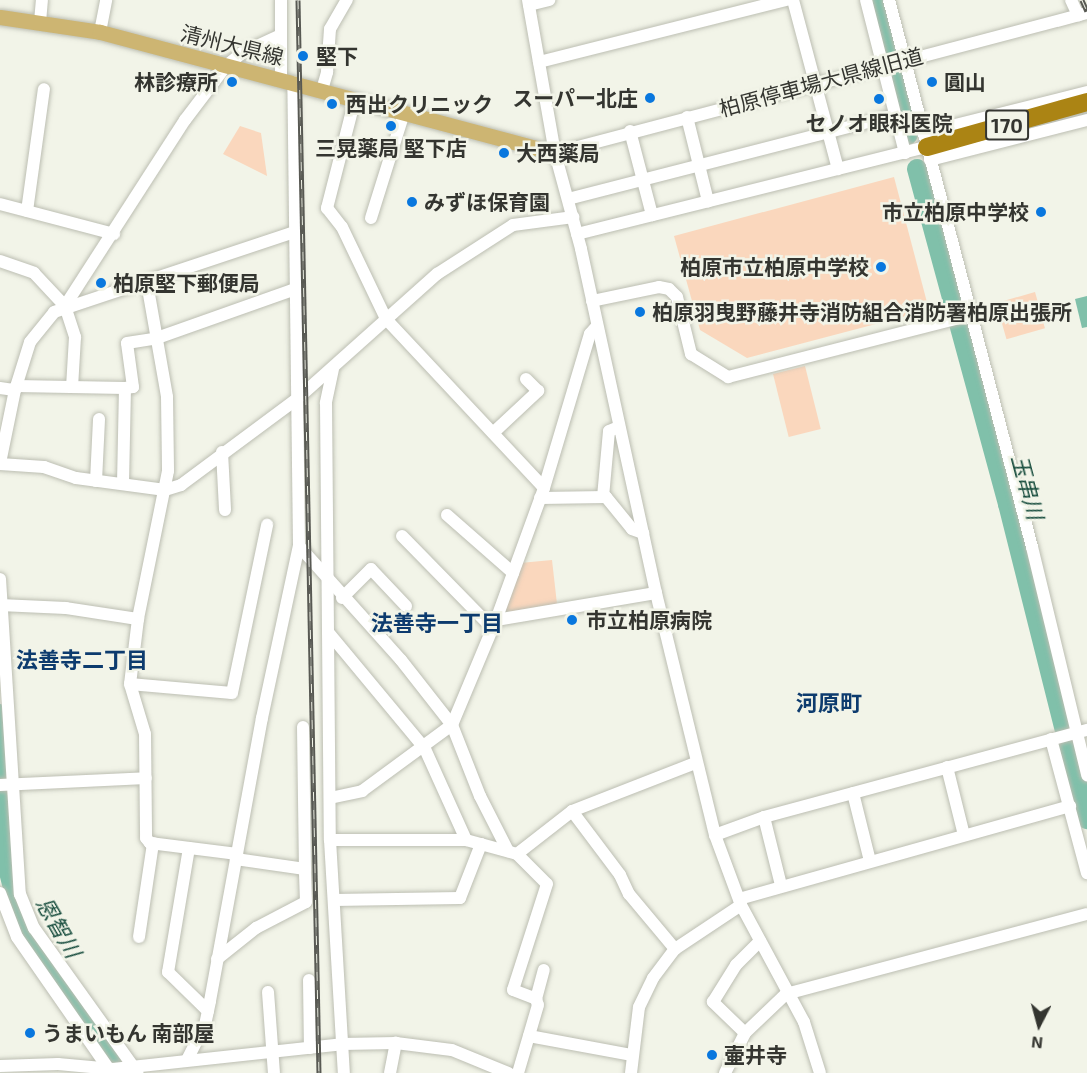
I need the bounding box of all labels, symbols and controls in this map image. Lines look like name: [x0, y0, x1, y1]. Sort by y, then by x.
street label: 清州大県線: [178, 20, 286, 70]
place label: 堅下: [316, 43, 358, 69]
street label: 柏原停車場大県線旧道: [716, 43, 926, 121]
marker: 堅下: [294, 47, 312, 65]
place label: 林診療所: [134, 69, 218, 95]
place label: 圓山: [944, 69, 986, 95]
marker: 林診療所: [223, 73, 241, 91]
marker: 圓山: [925, 75, 939, 89]
place label: スーパー北庄: [512, 85, 638, 111]
marker: セノオ眼科医院: [870, 90, 888, 108]
place label: 西出クリニック: [346, 91, 493, 117]
marker: スーパー北庄: [643, 91, 657, 105]
marker: 西出クリニック: [323, 95, 341, 113]
road number: 170: [984, 108, 1030, 142]
place label: セノオ眼科医院: [806, 110, 952, 136]
marker: 三晃薬局 堅下店: [384, 119, 398, 133]
place label: 三晃薬局 堅下店: [315, 135, 467, 161]
place label: 大西薬局: [516, 140, 600, 166]
marker: 大西薬局: [497, 146, 511, 160]
place label: みずほ保育園: [424, 189, 550, 215]
marker: みずほ保育園: [405, 195, 419, 209]
place label: 市立柏原中学校: [882, 199, 1029, 225]
marker: 市立柏原中学校: [1034, 205, 1048, 219]
place label: 柏原市立柏原中学校: [680, 254, 869, 280]
marker: 柏原市立柏原中学校: [874, 260, 888, 274]
place label: 柏原堅下郵便局: [113, 270, 260, 296]
marker: 柏原堅下郵便局: [94, 276, 108, 290]
place label: 柏原羽曳野藤井寺消防組合消防署柏原出張所: [652, 299, 1072, 325]
marker: 柏原羽曳野藤井寺消防組合消防署柏原出張所: [633, 305, 647, 319]
water label: 玉串川: [1007, 452, 1049, 522]
place label: 市立柏原病院: [586, 607, 712, 633]
district label: 法善寺一丁目: [371, 610, 503, 636]
marker: 市立柏原病院: [563, 611, 581, 629]
district label: 法善寺二丁目: [16, 647, 148, 673]
district label: 河原町: [796, 690, 862, 716]
water label: 恩智川: [31, 892, 87, 962]
north arrow: [1009, 995, 1069, 1055]
place label: うまいもん 南部屋: [42, 1020, 215, 1046]
marker: うまいもん 南部屋: [23, 1026, 37, 1040]
text: N: [1030, 1033, 1044, 1053]
place label: 壷井寺: [724, 1042, 787, 1068]
marker: 壷井寺: [705, 1048, 719, 1062]

